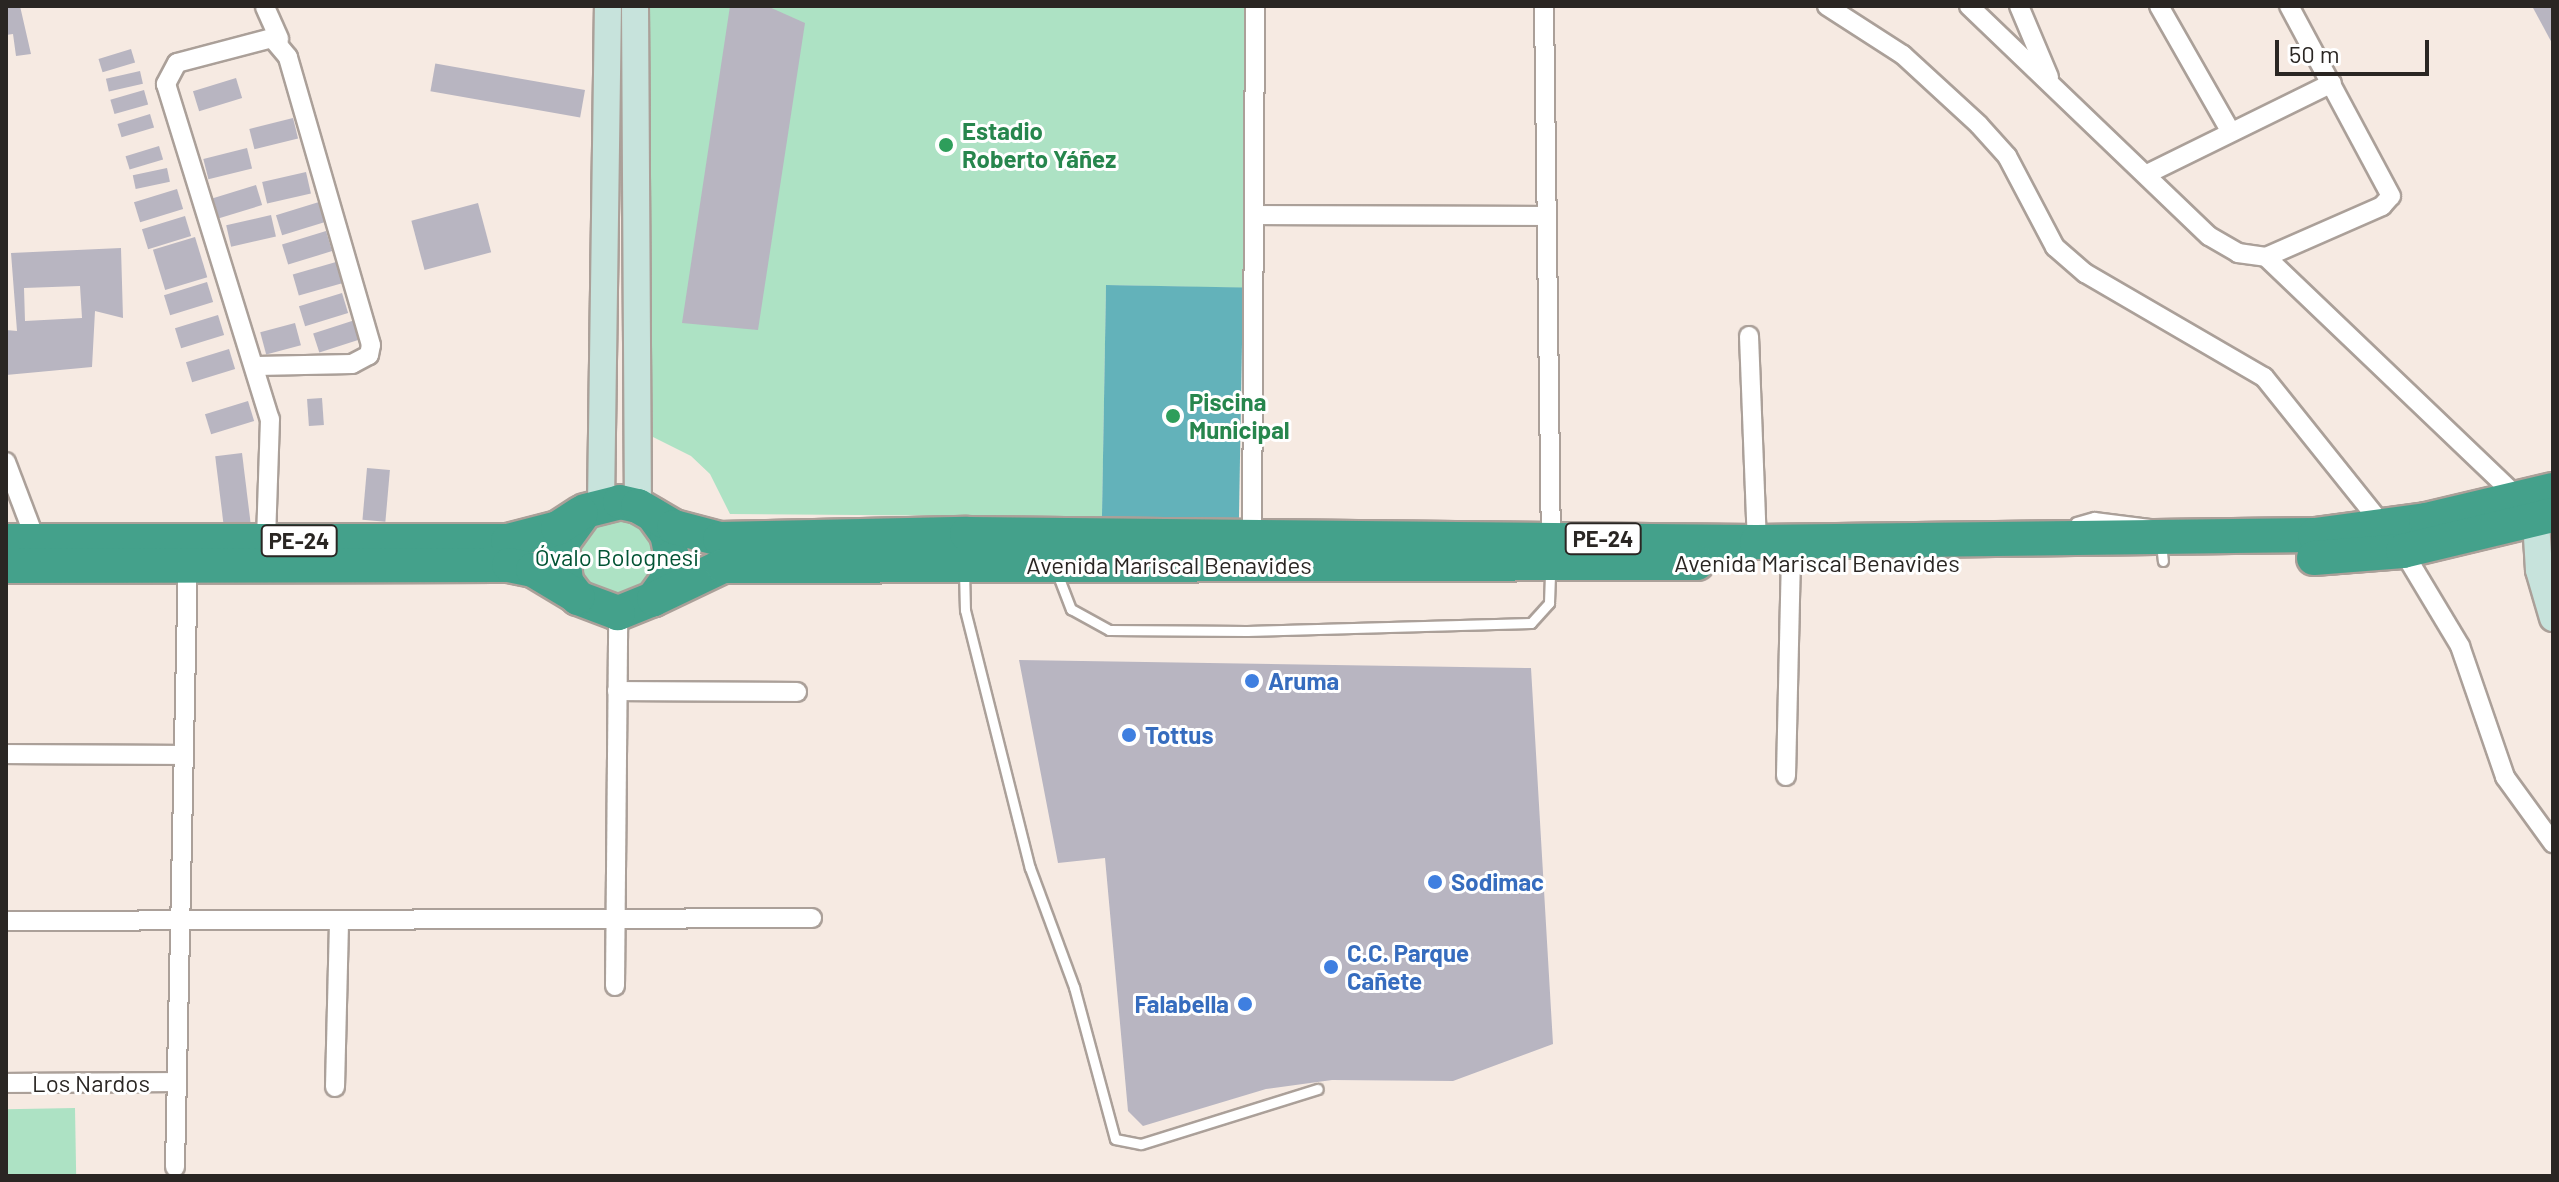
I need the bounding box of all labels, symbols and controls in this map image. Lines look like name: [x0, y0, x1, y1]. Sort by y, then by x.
scale bar: [2279, 24, 2433, 74]
text: 50 m: [2289, 39, 2340, 68]
place label: Estadio Roberto Yáñez: [962, 117, 1116, 173]
marker: Estadio Roberto Yáñez: [937, 136, 955, 154]
place label: Piscina Municipal: [1189, 388, 1290, 444]
marker: Piscina Municipal: [1164, 407, 1182, 425]
road number: PE-24: [1563, 521, 1643, 557]
road number: PE-24: [259, 523, 339, 559]
park label: Óvalo Bolognesi: [535, 543, 699, 571]
street label: Avenida Mariscal Benavides: [1674, 549, 1960, 577]
street label: Avenida Mariscal Benavides: [1026, 551, 1312, 579]
place label: Aruma: [1268, 667, 1339, 695]
marker: Aruma: [1243, 672, 1261, 690]
place label: Tottus: [1145, 721, 1213, 749]
marker: Tottus: [1120, 726, 1138, 744]
place label: Sodimac: [1451, 868, 1544, 896]
marker: Sodimac: [1426, 873, 1444, 891]
place label: C.C. Parque Cañete: [1347, 939, 1469, 995]
marker: C.C. Parque Cañete: [1322, 958, 1340, 976]
place label: Falabella: [1135, 990, 1229, 1018]
marker: Falabella: [1236, 995, 1254, 1013]
street label: Los Nardos: [32, 1069, 150, 1097]

